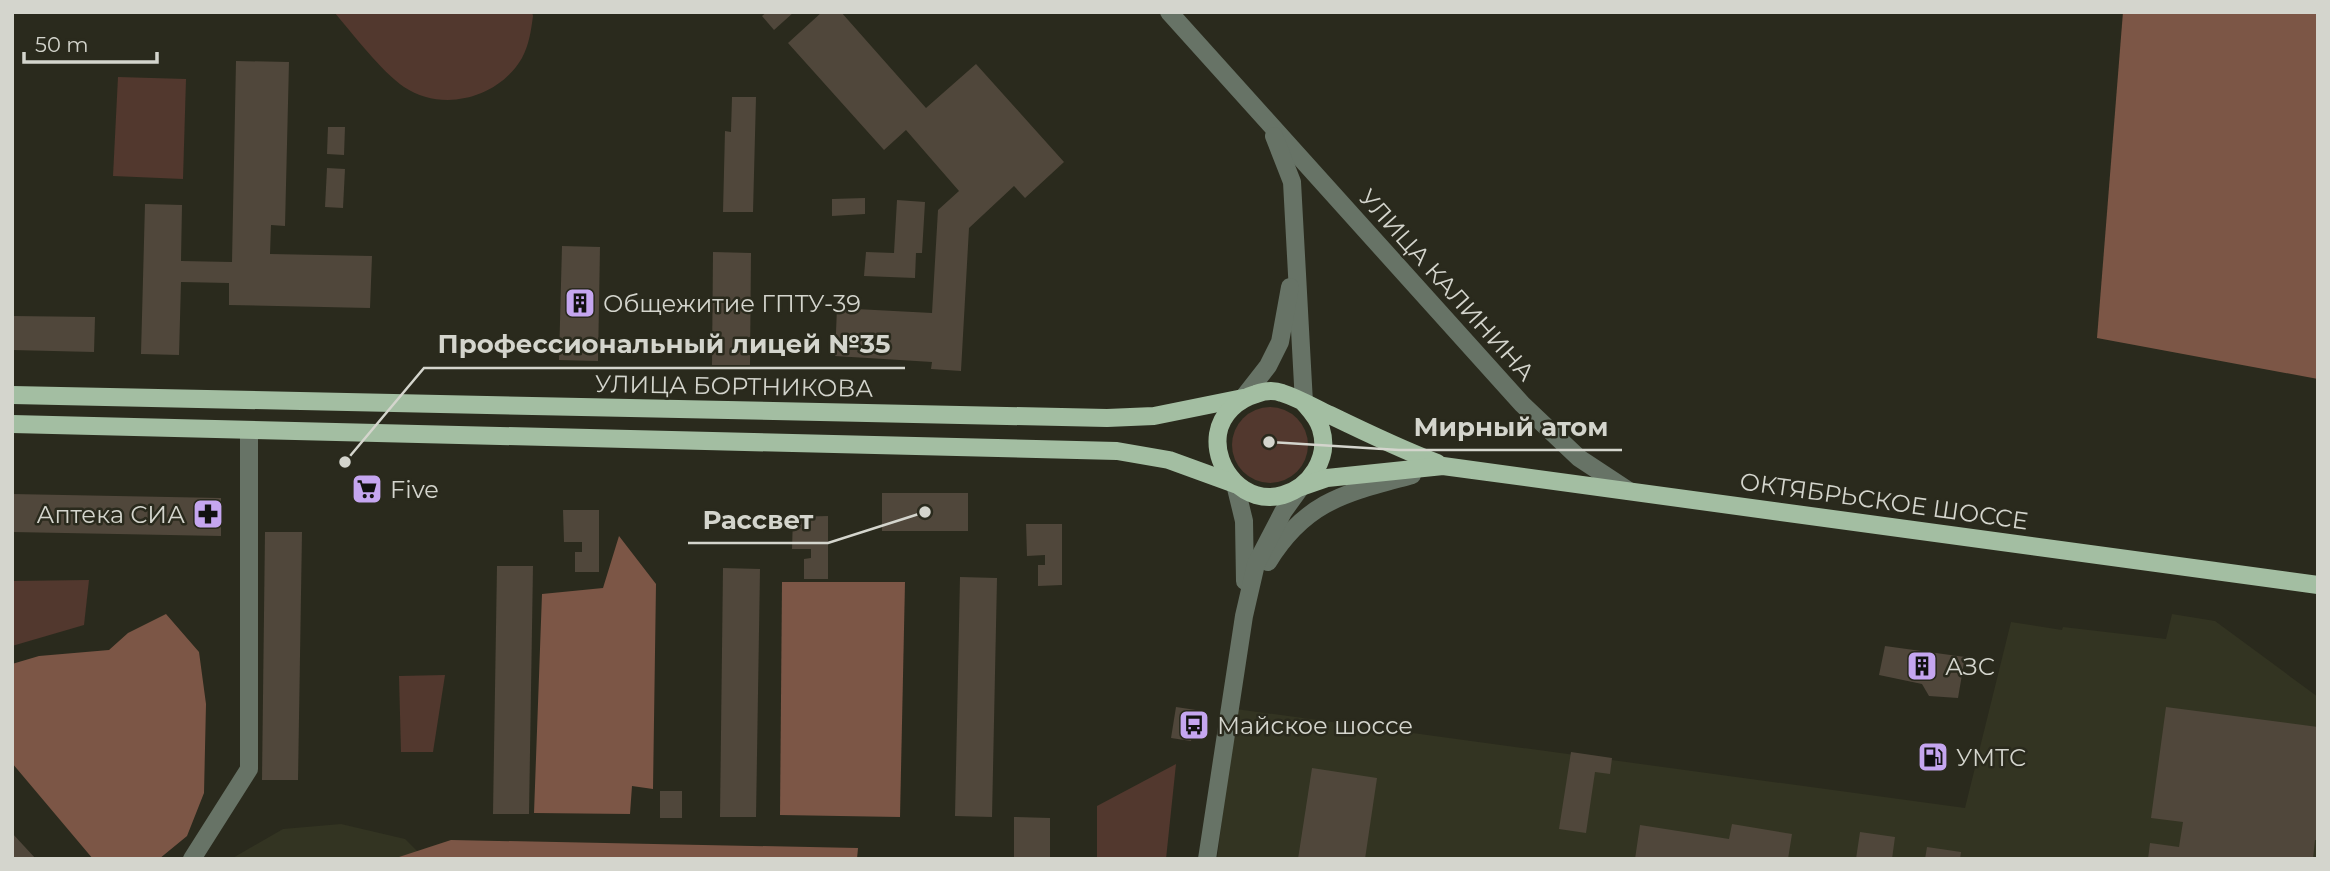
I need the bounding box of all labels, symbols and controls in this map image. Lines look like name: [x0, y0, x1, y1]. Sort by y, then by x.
scale bar: [24, 21, 158, 65]
text: 50 m: [35, 32, 89, 57]
street label: УЛИЦА КАЛИНИНА: [1353, 183, 1541, 387]
building icon: Общежитие ГПТУ-39: [563, 286, 597, 320]
place label: Общежитие ГПТУ-39: [603, 289, 861, 318]
callout: Профессиональный лицей №35: [424, 321, 905, 368]
text: Профессиональный лицей №35: [438, 328, 890, 360]
street label: УЛИЦА БОРТНИКОВА: [595, 369, 874, 403]
callout: Мирный атом: [1399, 403, 1622, 450]
text: Мирный атом: [1414, 411, 1608, 443]
street label: ОКТЯБРЬСКОЕ ШОССЕ: [1738, 466, 2030, 536]
supermarket icon: Five: [350, 472, 384, 506]
place label: Five: [390, 475, 439, 504]
callout: Рассвет: [688, 496, 828, 543]
pharmacy icon: Аптека СИА: [191, 497, 225, 531]
place label: Аптека СИА: [37, 500, 185, 529]
text: Рассвет: [702, 504, 814, 536]
building icon: АЗС: [1905, 649, 1939, 683]
place label: АЗС: [1945, 652, 1995, 681]
bus stop icon: Майское шоссе: [1177, 708, 1211, 742]
place label: Майское шоссе: [1217, 711, 1413, 740]
fuel station icon: УМТС: [1916, 740, 1950, 774]
place label: УМТС: [1956, 743, 2026, 772]

